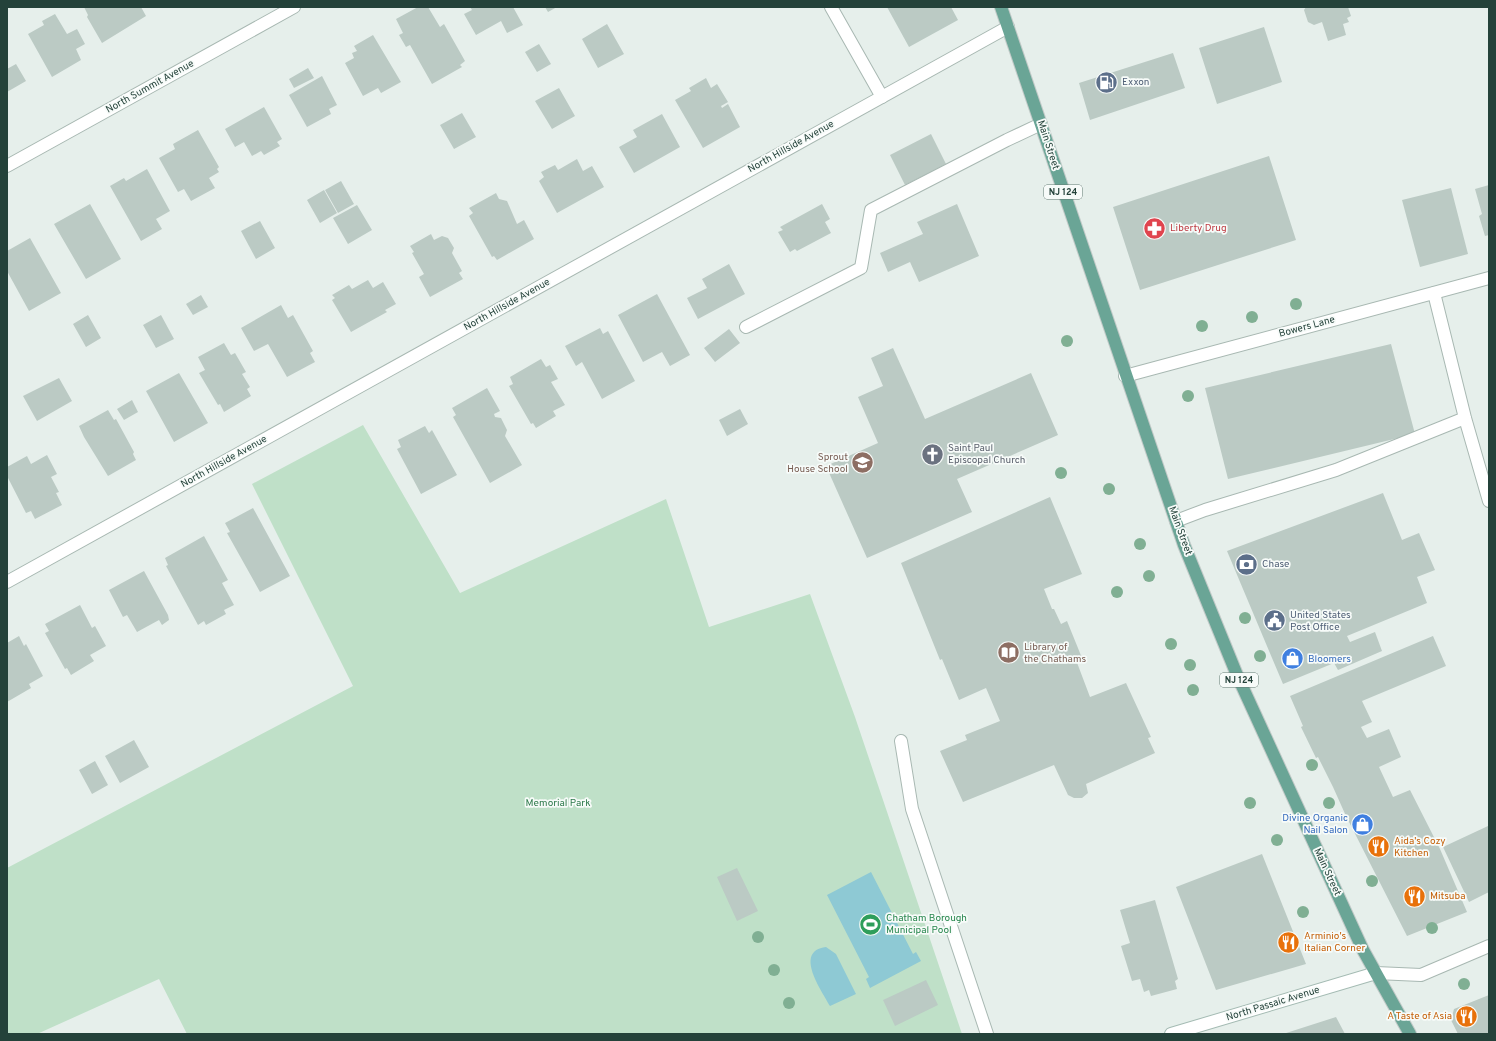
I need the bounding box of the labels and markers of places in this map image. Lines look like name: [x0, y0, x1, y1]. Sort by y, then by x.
fuel station icon: Exxon: [1093, 69, 1119, 95]
place label: Exxon: [1122, 76, 1150, 89]
pharmacy icon: Liberty Drug: [1141, 215, 1167, 241]
place label: Liberty Drug: [1170, 222, 1227, 235]
church icon: Saint Paul Episcopal Church: [920, 441, 946, 467]
place label: Saint Paul Episcopal Church: [948, 442, 1025, 467]
school or university icon: Sprout House School: [850, 450, 876, 476]
place label: Sprout House School: [787, 451, 848, 476]
bank icon: Chase: [1234, 551, 1260, 577]
place label: Chase: [1262, 558, 1289, 571]
public building icon: United States Post Office: [1262, 608, 1288, 634]
place label: United States Post Office: [1290, 609, 1351, 634]
library icon: Library of the Chathams: [996, 640, 1022, 666]
place label: Library of the Chathams: [1024, 641, 1086, 666]
shop icon: Bloomers: [1279, 646, 1305, 672]
place label: Bloomers: [1308, 653, 1351, 666]
shop icon: Divine Organic Nail Salon: [1350, 811, 1376, 837]
place label: Divine Organic Nail Salon: [1282, 812, 1348, 837]
restaurant icon: Aida's Cozy Kitchen: [1366, 834, 1392, 860]
place label: Aida's Cozy Kitchen: [1394, 835, 1446, 860]
restaurant icon: Mitsuba: [1402, 883, 1428, 909]
place label: Mitsuba: [1430, 890, 1466, 903]
sports icon: Chatham Borough Municipal Pool: [857, 911, 883, 937]
place label: Chatham Borough Municipal Pool: [886, 912, 967, 937]
restaurant icon: Arminio's Italian Corner: [1276, 929, 1302, 955]
place label: Arminio's Italian Corner: [1304, 930, 1365, 955]
restaurant icon: A Taste of Asia: [1454, 1003, 1480, 1029]
place label: A Taste of Asia: [1387, 1010, 1452, 1023]

